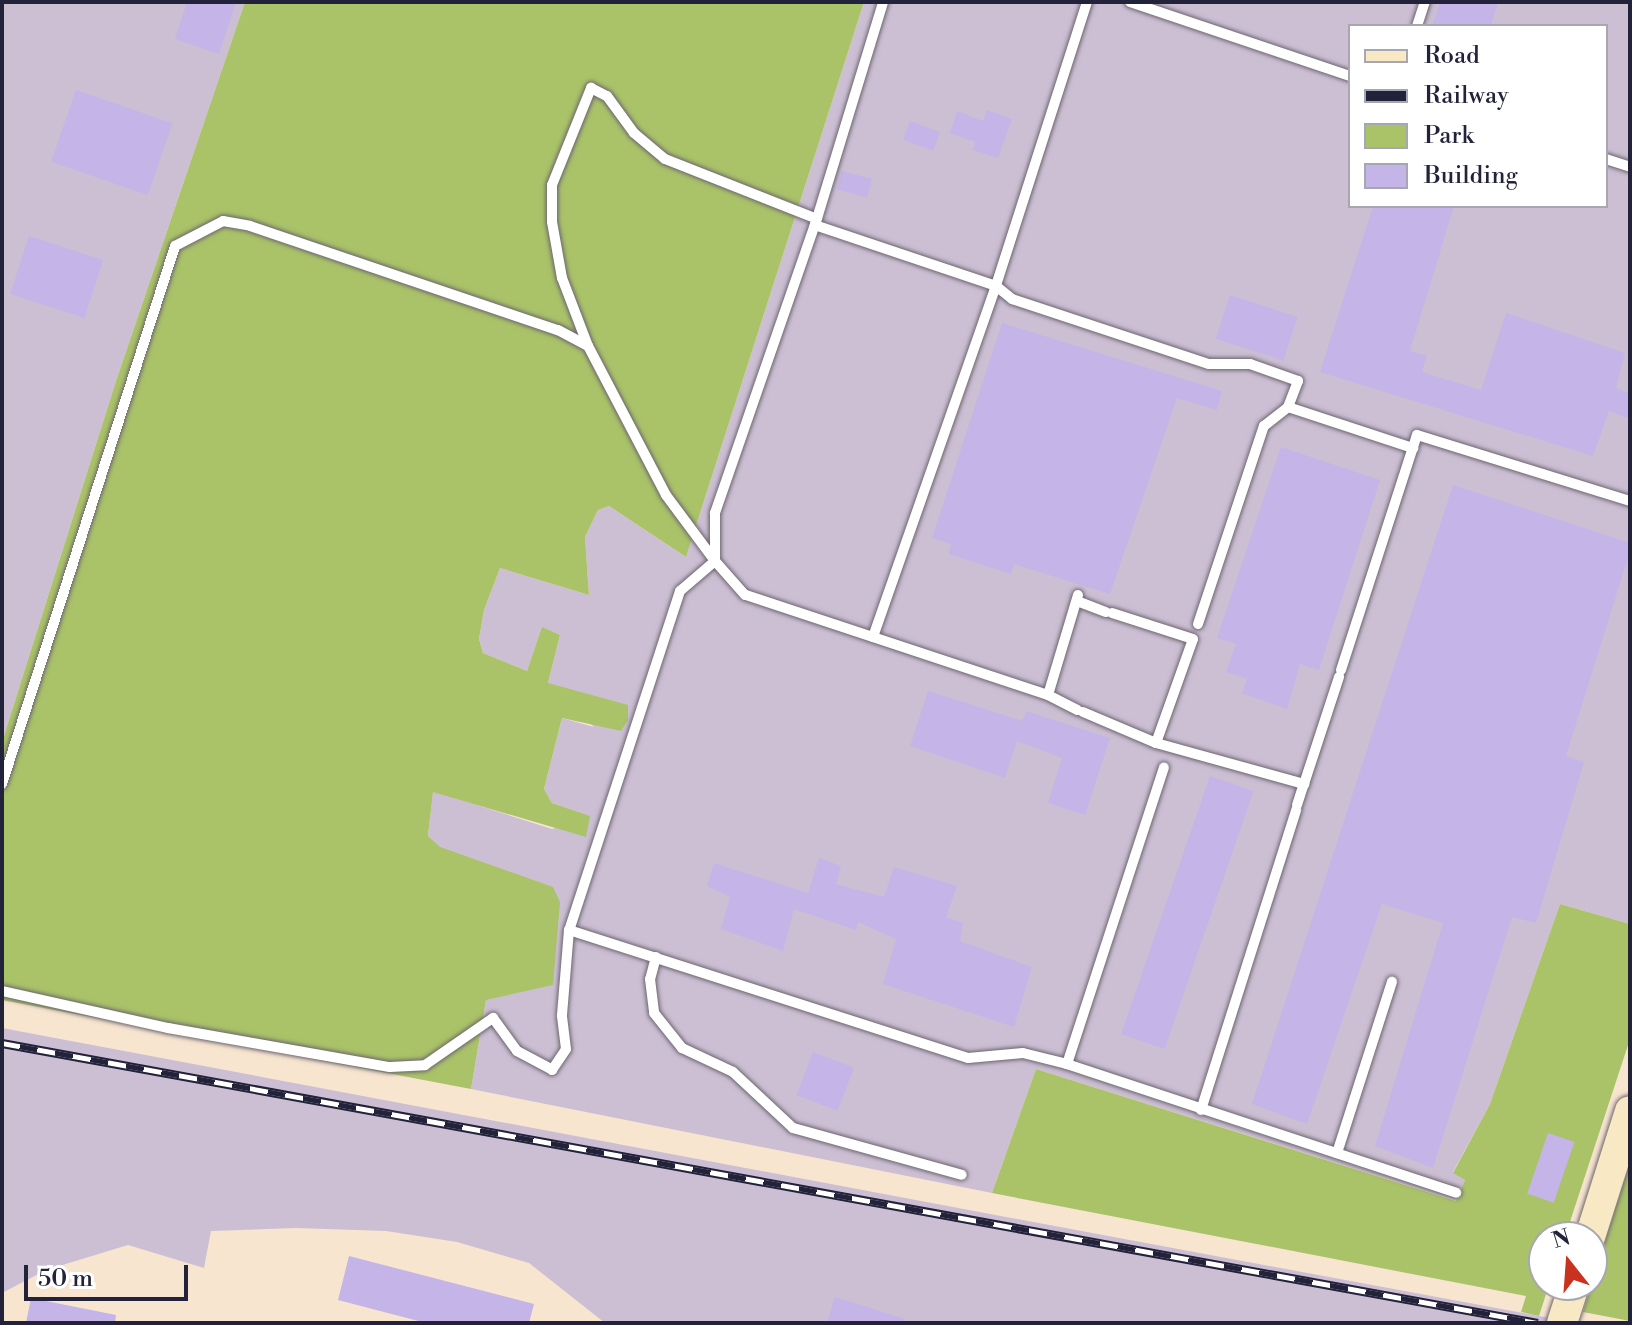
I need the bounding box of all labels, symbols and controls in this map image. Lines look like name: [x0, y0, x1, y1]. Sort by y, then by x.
legend: [1348, 24, 1608, 208]
text: Road: [1424, 41, 1480, 71]
text: Railway: [1424, 81, 1509, 111]
text: Park: [1424, 121, 1474, 151]
text: Building: [1424, 161, 1518, 191]
north arrow: [1528, 1221, 1608, 1301]
text: N: [1549, 1224, 1574, 1255]
scale bar: [28, 1249, 192, 1299]
text: 50 m: [38, 1264, 93, 1294]

